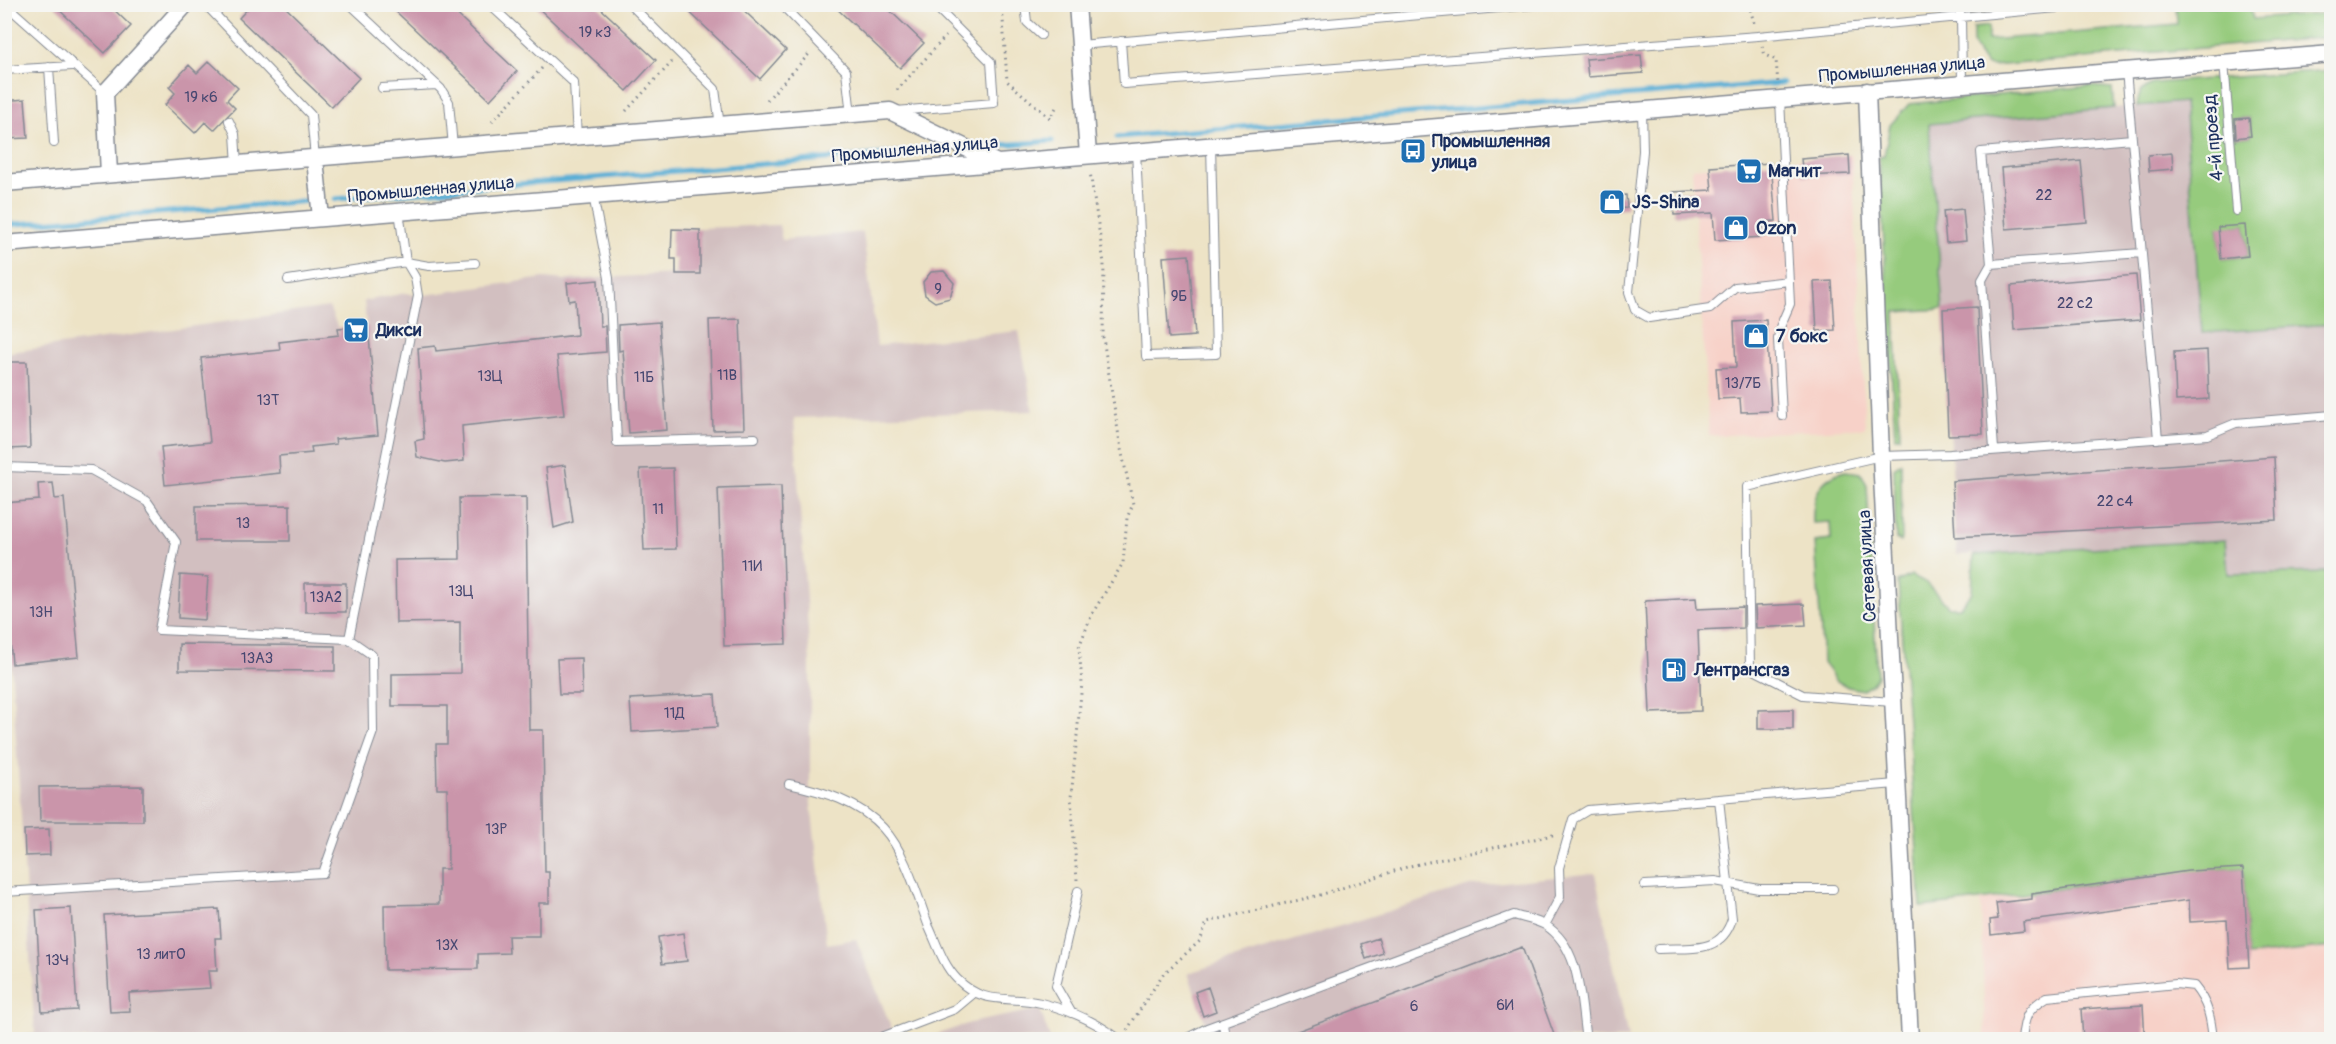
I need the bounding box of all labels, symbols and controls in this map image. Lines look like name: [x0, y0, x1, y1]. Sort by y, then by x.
house number: 19 к3: [579, 23, 611, 42]
street label: Промышленная улица: [1818, 51, 1986, 88]
house number: 19 к6: [184, 88, 218, 107]
street label: 4-й проезд: [2198, 94, 2229, 182]
place label: Промышленная улица: [1431, 130, 1550, 174]
street label: Промышленная улица: [831, 131, 999, 168]
bus stop icon: Промышленная улица: [1398, 136, 1428, 166]
supermarket icon: Магнит: [1734, 156, 1764, 186]
place label: Магнит: [1768, 160, 1822, 183]
street label: Промышленная улица: [347, 171, 515, 208]
house number: 22: [2036, 186, 2052, 205]
shop icon: JS-Shina: [1597, 187, 1627, 217]
place label: JS-Shina: [1632, 191, 1700, 214]
shop icon: Ozon: [1721, 213, 1751, 243]
place label: Ozon: [1756, 217, 1796, 240]
house number: 9: [934, 280, 942, 299]
house number: 9Б: [1171, 287, 1187, 306]
house number: 22 с2: [2057, 294, 2093, 313]
supermarket icon: Дикси: [341, 315, 371, 345]
place label: Дикси: [375, 319, 421, 342]
shop icon: 7 бокс: [1741, 321, 1771, 351]
place label: 7 бокс: [1776, 325, 1828, 348]
house number: 11В: [717, 366, 737, 385]
house number: 13Ц: [478, 367, 503, 386]
house number: 11Б: [634, 368, 654, 387]
house number: 13/7Б: [1725, 374, 1761, 393]
house number: 13Т: [257, 391, 279, 410]
house number: 22 с4: [2097, 492, 2133, 511]
house number: 11: [652, 500, 664, 519]
street label: Сетевая улица: [1853, 509, 1882, 623]
house number: 13: [236, 514, 250, 533]
house number: 11И: [742, 557, 762, 576]
house number: 13Ц: [449, 582, 474, 601]
house number: 13А2: [310, 588, 342, 607]
house number: 13Н: [29, 603, 53, 622]
house number: 13А3: [241, 649, 273, 668]
fuel station icon: Лентрансгаз: [1659, 655, 1689, 685]
place label: Лентрансгаз: [1693, 659, 1790, 682]
house number: 11Д: [664, 704, 685, 723]
house number: 13Р: [485, 820, 507, 839]
house number: 13Х: [436, 936, 458, 955]
house number: 13 литО: [136, 945, 186, 964]
house number: 13Ч: [45, 951, 69, 970]
house number: 6И: [1496, 996, 1514, 1015]
house number: 6: [1410, 997, 1418, 1016]

